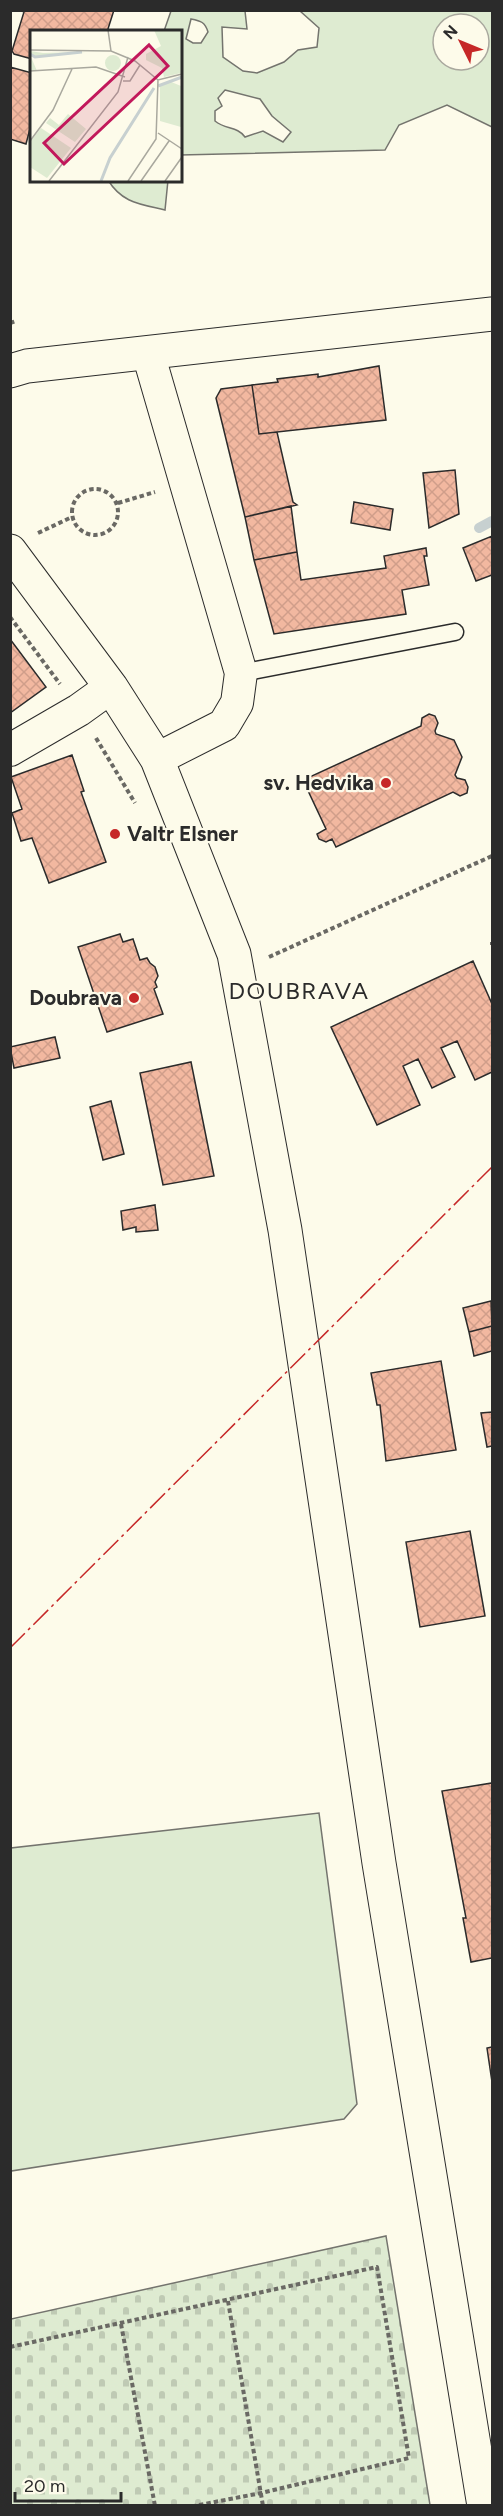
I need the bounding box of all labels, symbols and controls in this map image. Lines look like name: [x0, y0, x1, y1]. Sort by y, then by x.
north arrow: [431, 12, 491, 72]
text: N: [439, 21, 462, 43]
inset map: [30, 30, 182, 182]
place label: sv. Hedvika: [263, 770, 374, 795]
marker: sv. Hedvika: [379, 776, 393, 790]
place label: Valtr Elsner: [127, 821, 238, 846]
marker: Valtr Elsner: [108, 827, 122, 841]
district label: DOUBRAVA: [229, 976, 369, 1005]
place label: Doubrava: [29, 985, 122, 1010]
marker: Doubrava: [127, 991, 141, 1005]
scale bar: [15, 2465, 122, 2503]
text: 20 m: [24, 2475, 65, 2497]

